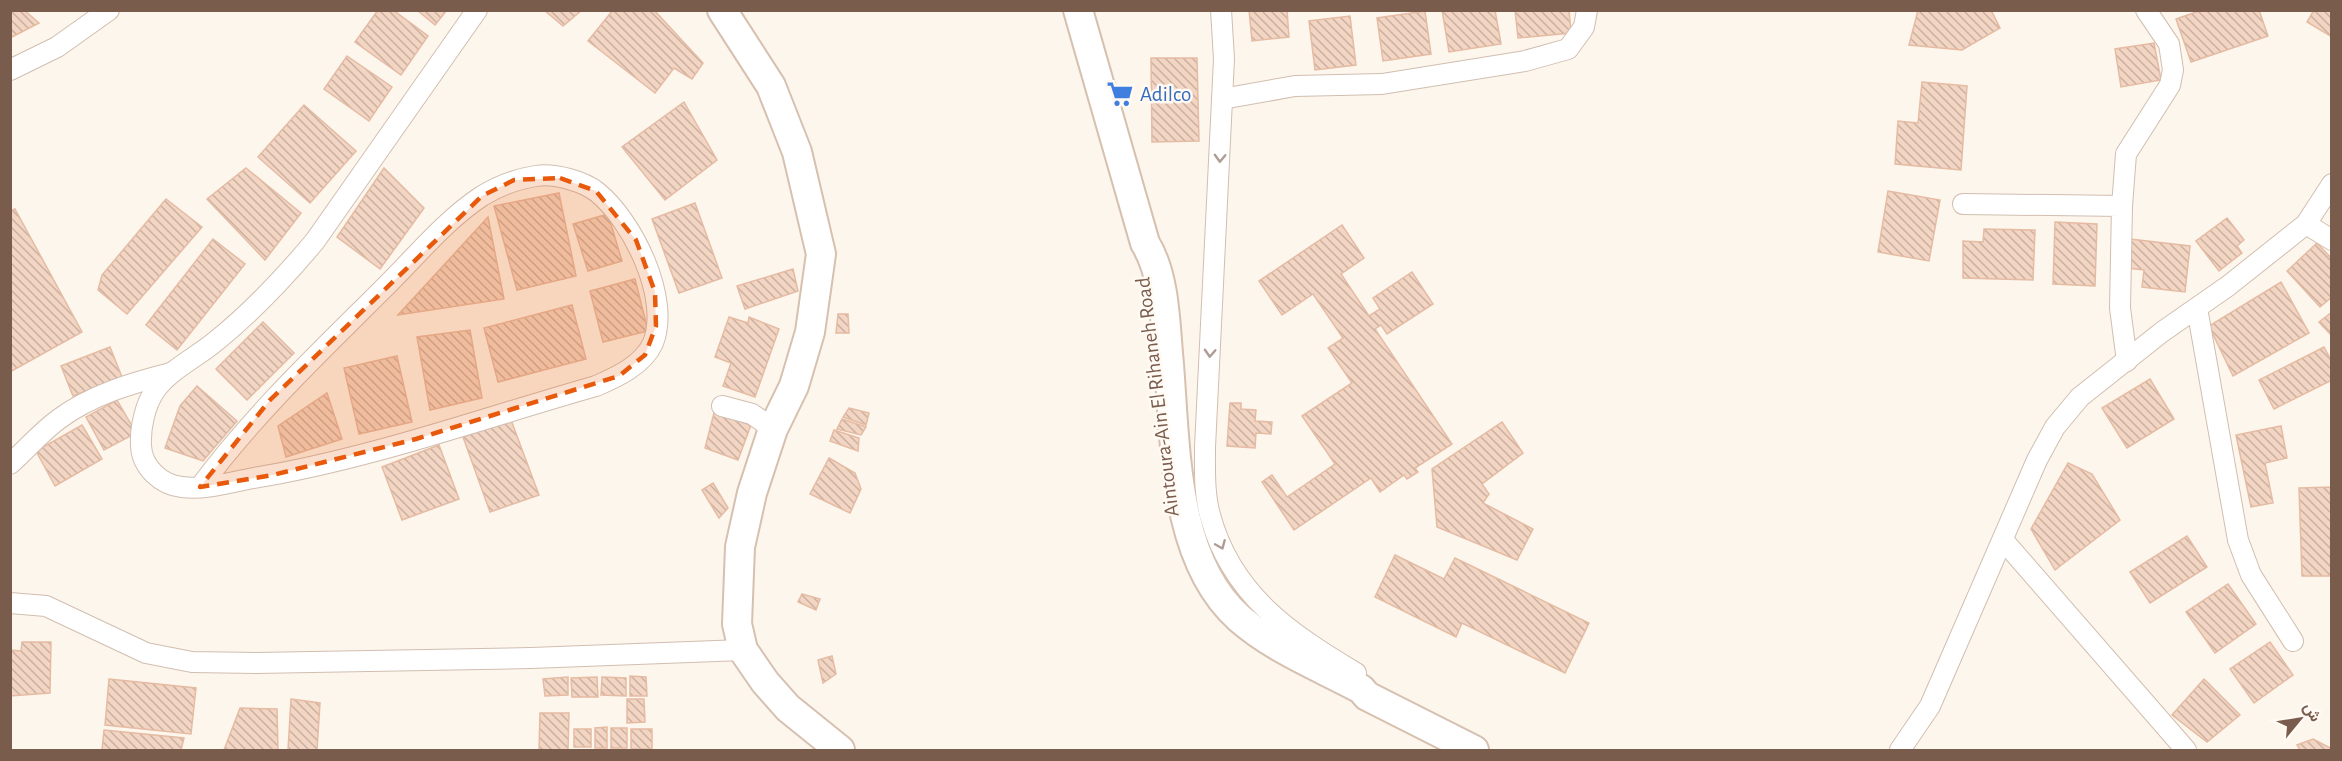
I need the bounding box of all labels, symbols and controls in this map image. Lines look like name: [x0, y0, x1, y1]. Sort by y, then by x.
supermarket icon: Adilco: [1105, 79, 1135, 109]
place label: Adilco: [1140, 84, 1191, 105]
one-way arrow: [1214, 153, 1226, 162]
street label: Aintoura-Ain El Rihaneh Road: [1132, 276, 1183, 518]
one-way arrow: [1204, 348, 1217, 357]
one-way arrow: [1214, 539, 1226, 550]
north arrow: [2270, 689, 2330, 749]
text: ش: [2300, 700, 2324, 725]

